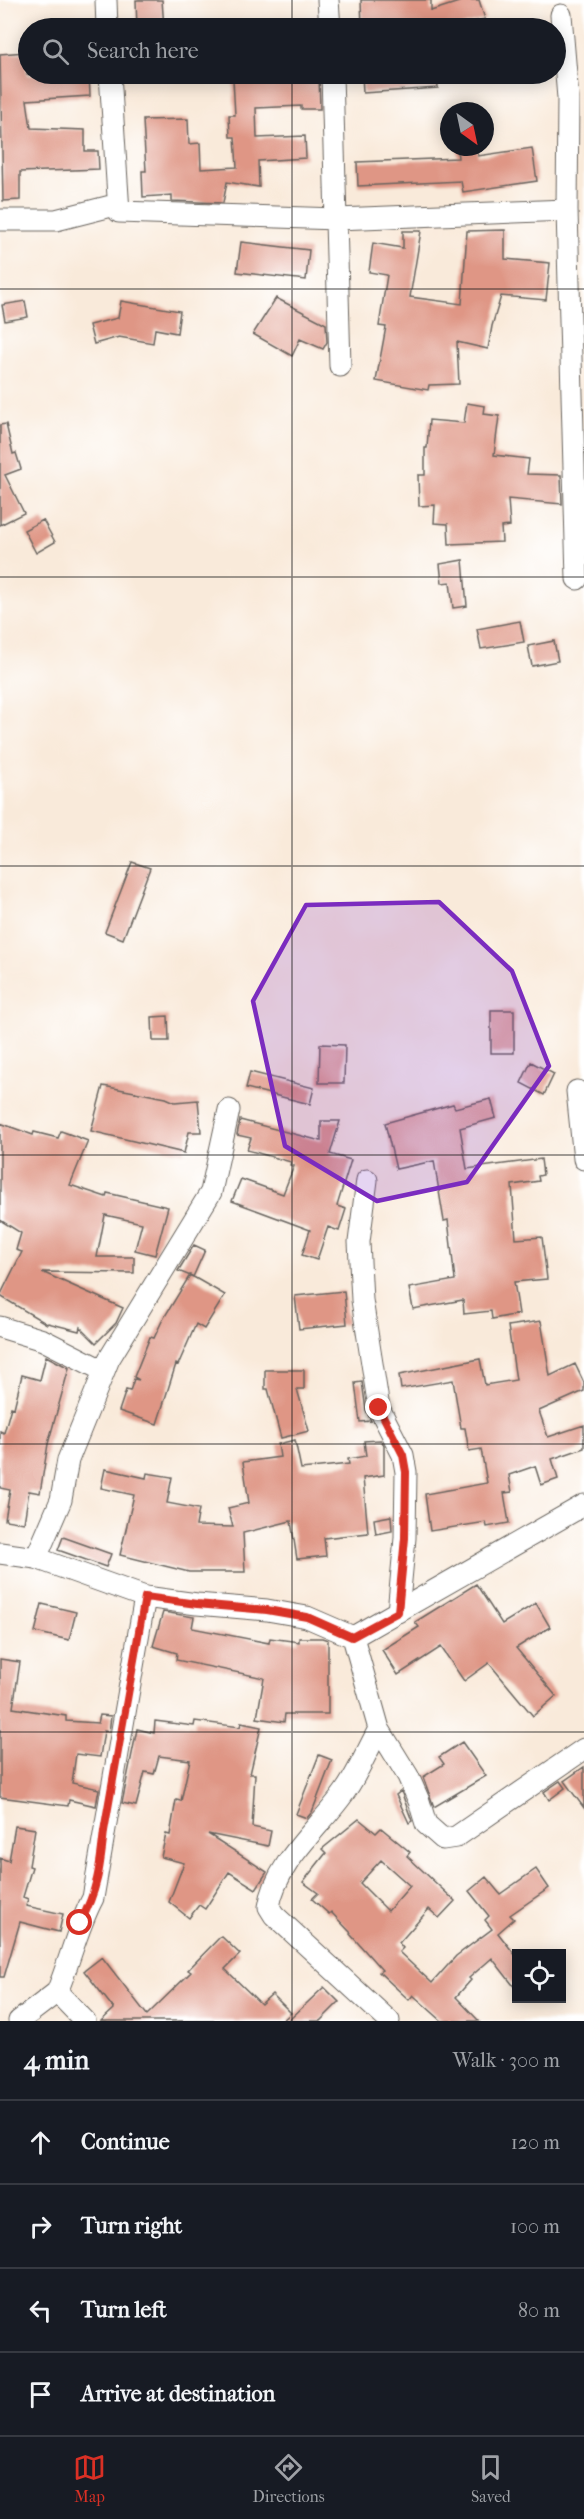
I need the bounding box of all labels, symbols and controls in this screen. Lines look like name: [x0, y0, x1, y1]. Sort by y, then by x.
search box: [18, 18, 566, 84]
icon: search: [39, 35, 72, 68]
text: Search here: [87, 38, 199, 64]
north arrow: [440, 102, 494, 156]
route end: [365, 1394, 391, 1420]
route start: [66, 1909, 92, 1935]
map controls: [512, 1949, 566, 2003]
button: locate: [512, 1949, 566, 2003]
text: 4 min: [24, 2045, 89, 2076]
text: Walk · 300 m: [453, 2049, 560, 2072]
icon: ahead: [24, 2126, 57, 2159]
text: Continue: [81, 2129, 170, 2155]
text: 120 m: [511, 2131, 560, 2154]
icon: right: [24, 2210, 57, 2243]
text: Turn right: [81, 2213, 182, 2239]
text: 100 m: [510, 2215, 560, 2238]
icon: left: [24, 2294, 57, 2327]
text: Turn left: [81, 2297, 167, 2323]
text: 80 m: [518, 2299, 560, 2322]
icon: arrive: [24, 2378, 57, 2411]
text: Arrive at destination: [81, 2381, 275, 2407]
tab: Map: [73, 2451, 106, 2506]
tab: Directions: [253, 2451, 325, 2506]
tab: Saved: [471, 2451, 511, 2506]

